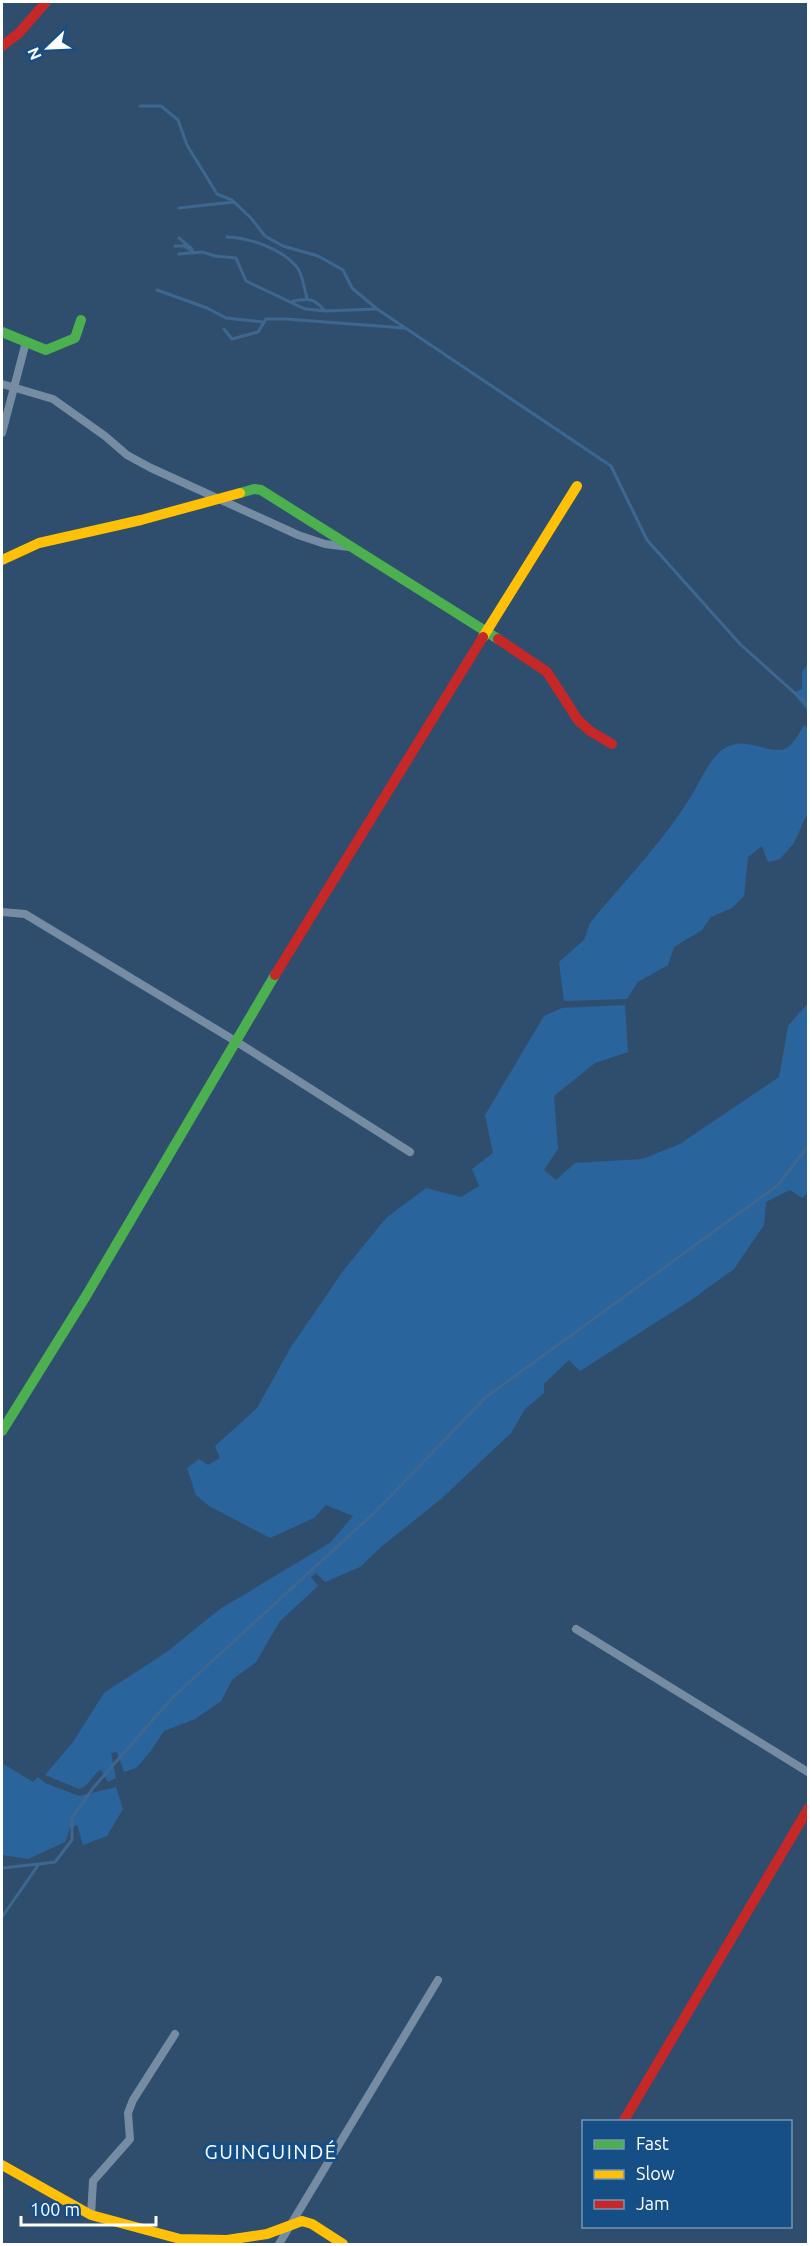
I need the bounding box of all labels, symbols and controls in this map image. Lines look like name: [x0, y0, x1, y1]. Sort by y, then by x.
north arrow: [18, 18, 78, 78]
text: N: [24, 45, 45, 63]
legend: [582, 2120, 792, 2228]
text: Fast: [636, 2133, 669, 2153]
district label: GUINGUINDÉ: [205, 2140, 337, 2163]
text: Slow: [636, 2163, 675, 2183]
scale bar: [21, 2189, 156, 2227]
text: Jam: [636, 2193, 670, 2213]
text: 100 m: [30, 2199, 80, 2219]

